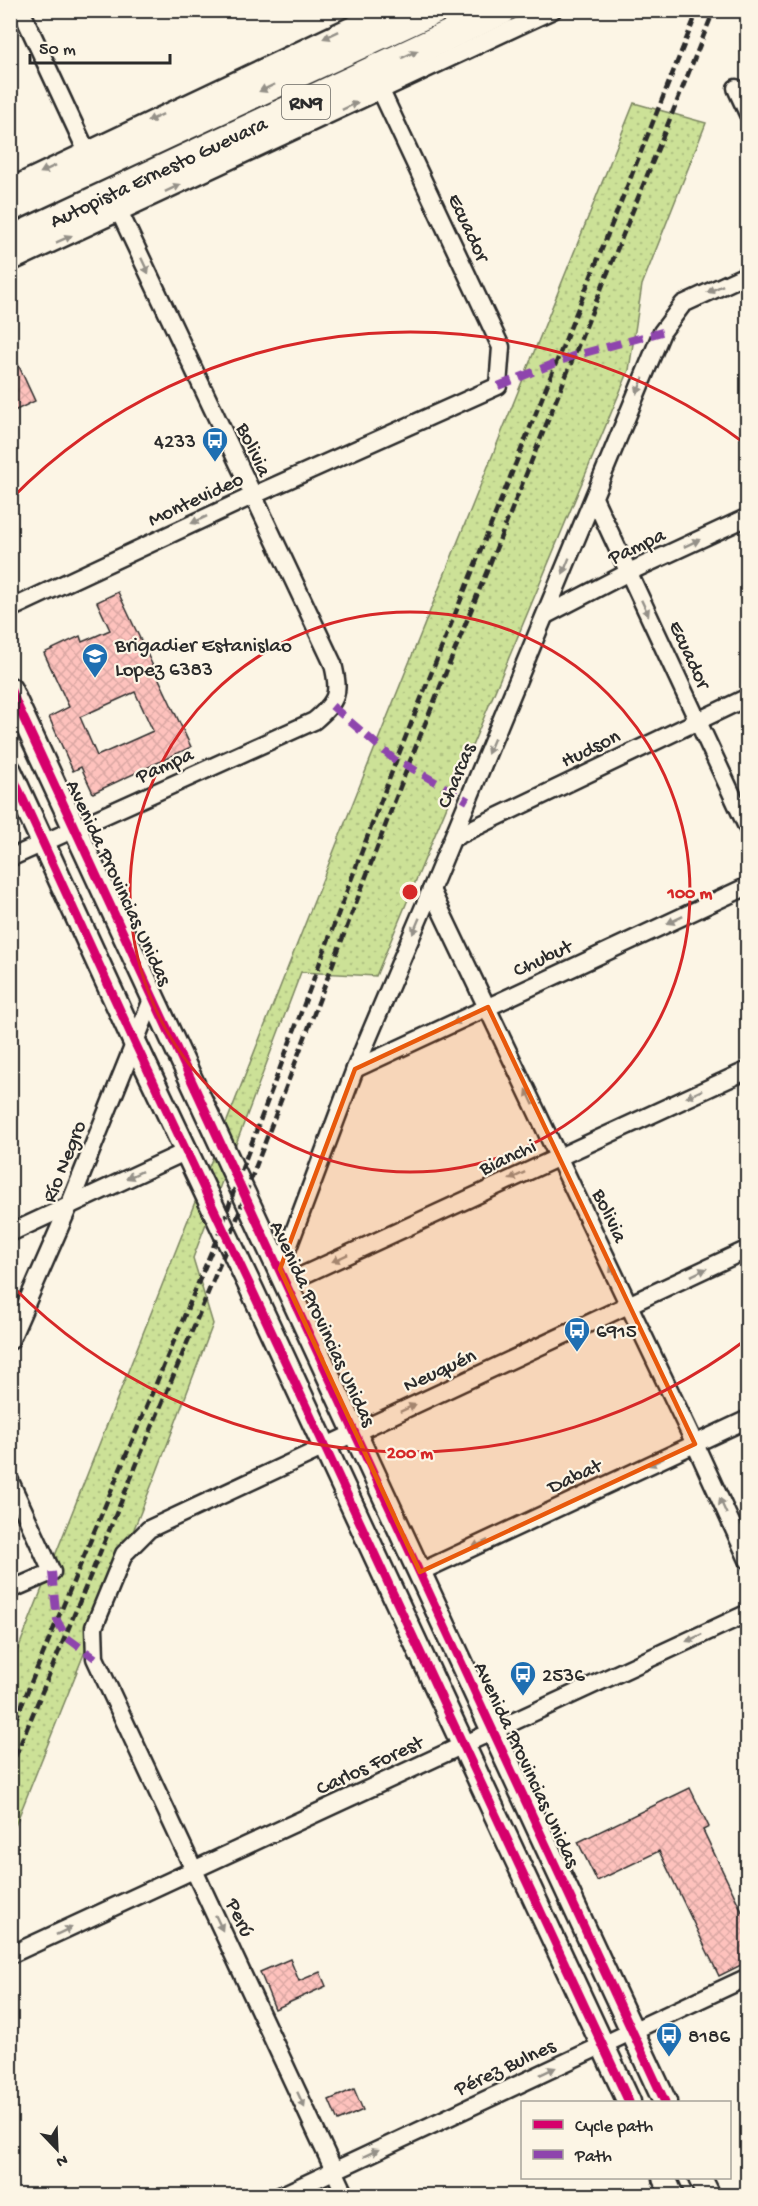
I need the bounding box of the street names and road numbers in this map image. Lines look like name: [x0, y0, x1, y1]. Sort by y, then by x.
road number: RN9: [282, 85, 330, 119]
street label: Autopista Ernesto Guevara: [47, 112, 273, 236]
street label: Ecuador: [440, 190, 494, 268]
street label: Bolivia: [228, 419, 276, 482]
street label: Montevideo: [145, 468, 248, 534]
street label: Pampa: [604, 524, 671, 573]
street label: Ecuador: [661, 617, 715, 695]
street label: Hudson: [558, 725, 625, 775]
street label: Charcas: [433, 739, 484, 813]
street label: Pampa: [132, 743, 199, 791]
street label: Avenida Provincias Unidas: [58, 777, 176, 991]
street label: Chubut: [510, 935, 579, 985]
street label: Río Negro: [38, 1118, 94, 1207]
street label: Bianchi: [475, 1135, 541, 1184]
street label: Bolivia: [584, 1185, 632, 1248]
street label: Avenida Provincias Unidas: [262, 1218, 380, 1432]
street label: Neuquén: [400, 1344, 481, 1400]
street label: Dabat: [543, 1454, 609, 1502]
street label: Avenida Provincias Unidas: [466, 1659, 584, 1873]
street label: Carlos Forest: [313, 1731, 430, 1803]
street label: Perú: [218, 1894, 258, 1942]
street label: Pérez Bulnes: [450, 2034, 561, 2104]

